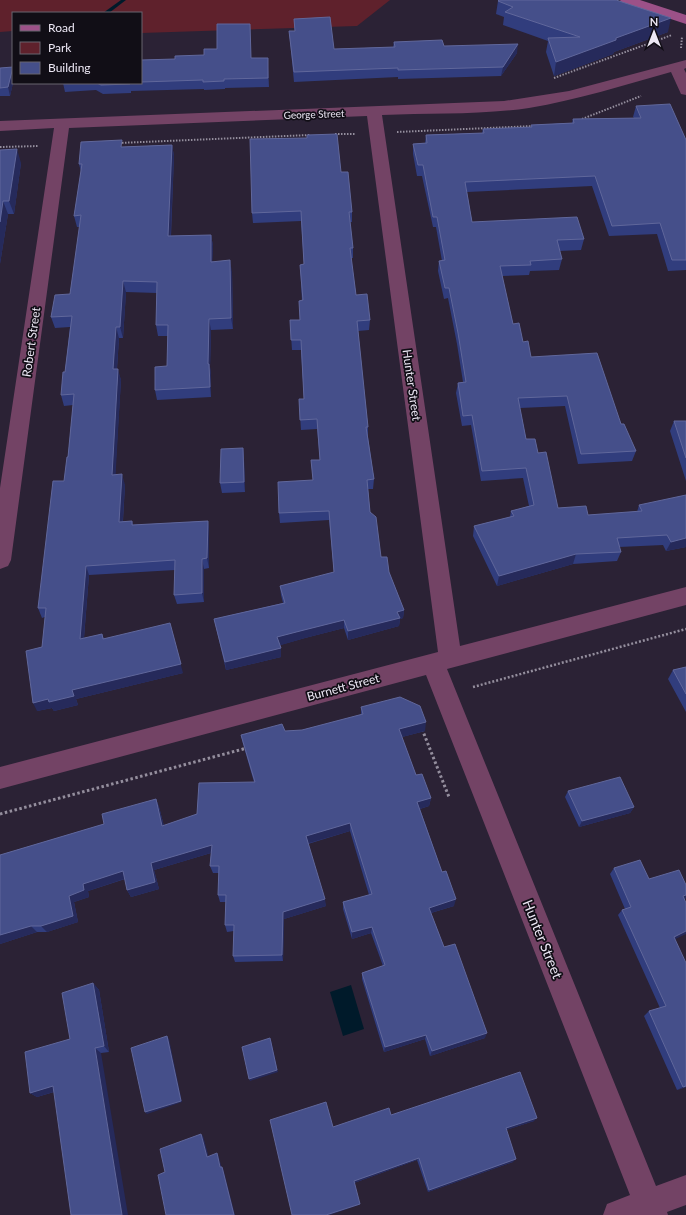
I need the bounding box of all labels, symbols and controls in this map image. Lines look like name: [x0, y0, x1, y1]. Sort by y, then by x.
legend: [12, 12, 142, 84]
north arrow: [634, 12, 674, 52]
text: N: [650, 15, 658, 28]
text: Road: [48, 20, 75, 35]
text: Park: [48, 40, 72, 55]
text: Building: [48, 60, 91, 75]
street label: George Street: [283, 107, 345, 121]
street label: Robert Street: [19, 305, 43, 378]
street label: Hunter Street: [400, 348, 425, 422]
street label: Burnett Street: [305, 670, 382, 704]
street label: Hunter Street: [519, 897, 567, 981]

